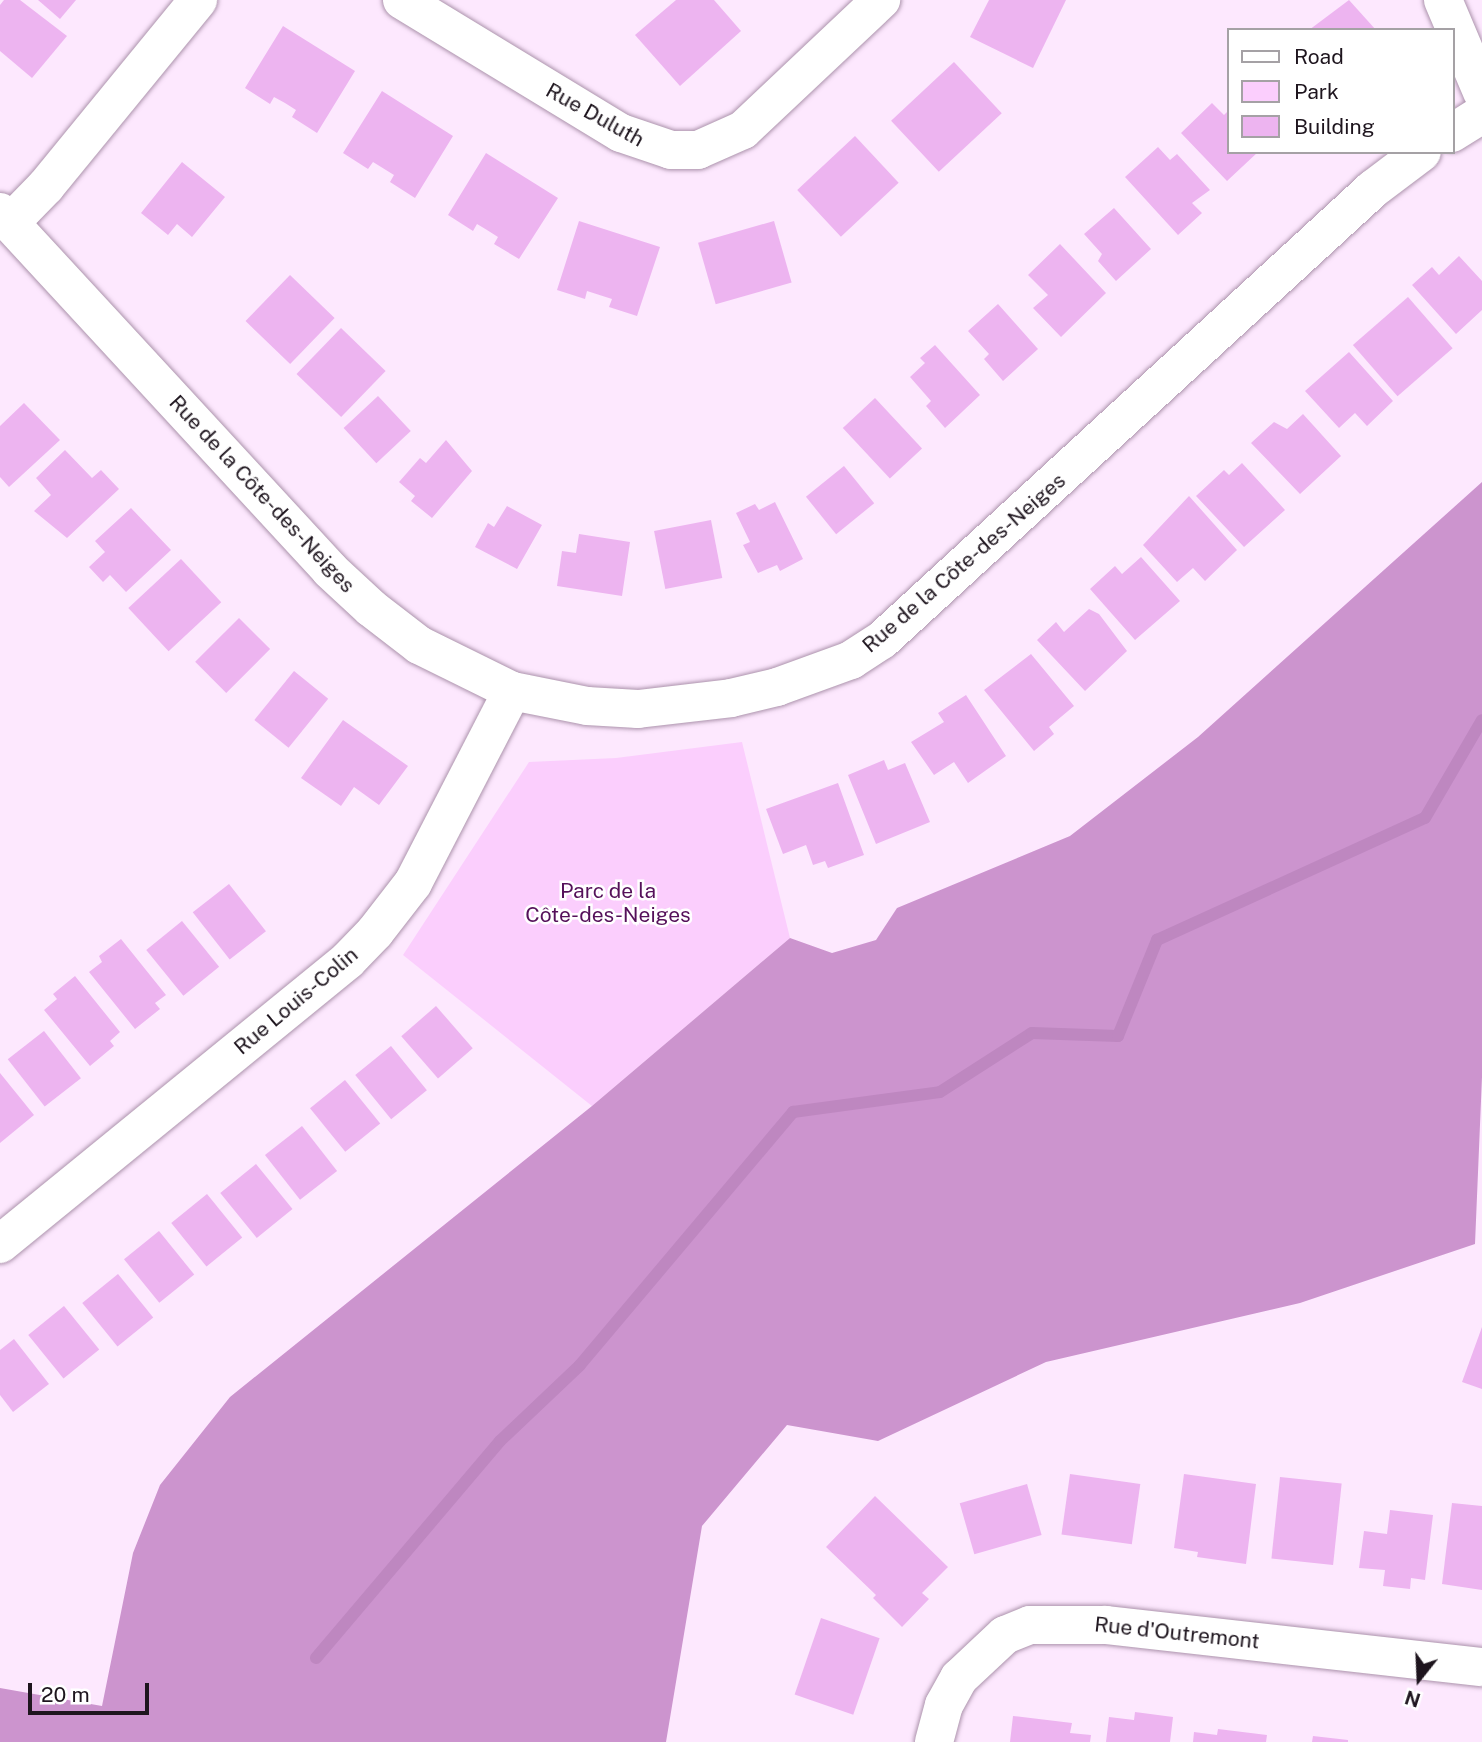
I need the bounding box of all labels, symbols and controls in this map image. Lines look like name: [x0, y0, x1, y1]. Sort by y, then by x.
legend: [1226, 28, 1454, 154]
text: Road: [1294, 44, 1344, 69]
street label: Rue Duluth: [541, 78, 649, 152]
text: Park: [1294, 79, 1339, 104]
text: Building: [1294, 114, 1375, 139]
street label: Rue de la Côte-des-Neiges: [164, 390, 360, 598]
street label: Rue de la Côte-des-Neiges: [857, 468, 1071, 658]
park label: Parc de la Côte-des-Neiges: [525, 878, 691, 928]
street label: Rue Louis-Colin: [229, 942, 363, 1060]
street label: Rue d'Outremont: [1093, 1612, 1261, 1654]
north arrow: [1384, 1644, 1454, 1714]
scale bar: [32, 1668, 152, 1712]
text: 20 m: [41, 1682, 90, 1707]
text: N: [1402, 1686, 1423, 1712]

